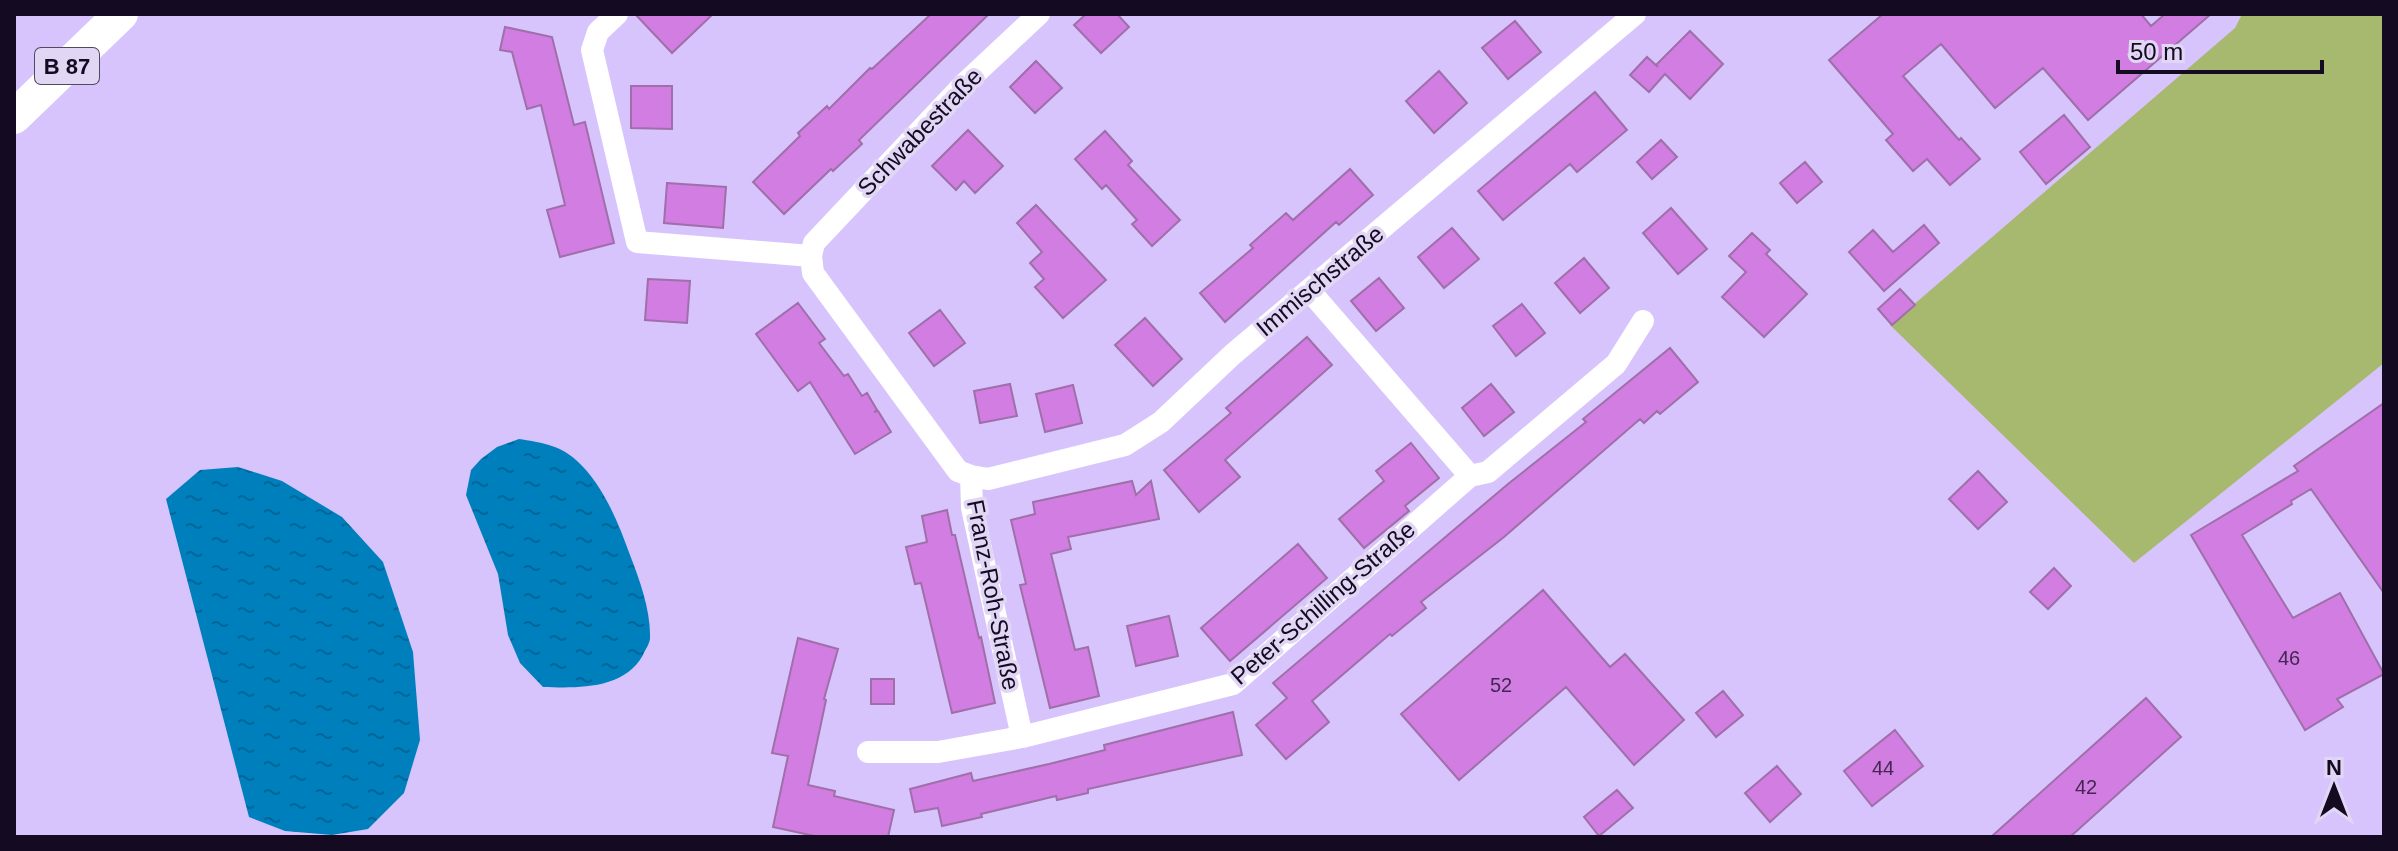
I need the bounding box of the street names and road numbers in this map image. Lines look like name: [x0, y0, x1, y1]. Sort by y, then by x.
road number: B 87: [35, 48, 99, 84]
street label: Schwabestraße: [852, 62, 987, 201]
street label: Immischstraße: [1251, 220, 1389, 342]
street label: Franz-Roh-Straße: [962, 497, 1025, 692]
street label: Peter-Schilling-Straße: [1225, 515, 1420, 690]

